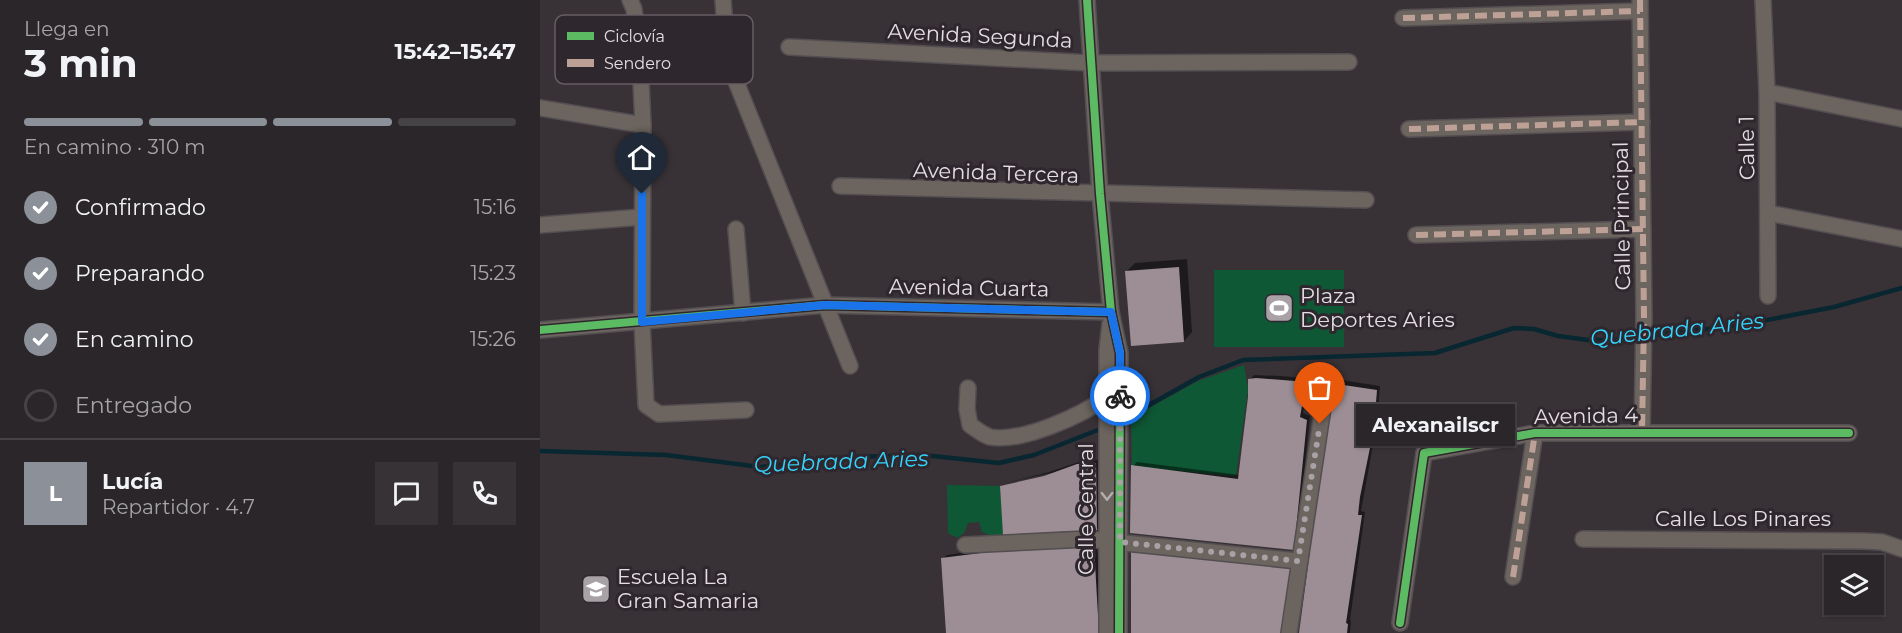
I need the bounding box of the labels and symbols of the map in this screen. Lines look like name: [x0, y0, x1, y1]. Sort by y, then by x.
legend: [555, 15, 753, 84]
street label: Avenida Segunda: [887, 18, 1073, 53]
text: Ciclovía: [604, 27, 665, 46]
text: Sendero: [604, 54, 671, 73]
street label: Calle 1: [1733, 116, 1760, 180]
pin: [616, 132, 667, 194]
street label: Calle Principal: [1608, 141, 1635, 291]
street label: Avenida Tercera: [913, 157, 1080, 188]
street label: Avenida Cuarta: [889, 274, 1049, 301]
place label: Plaza Deportes Aries: [1300, 283, 1455, 332]
sports icon: Plaza Deportes Aries: [1263, 292, 1295, 324]
water label: Quebrada Aries: [1589, 307, 1766, 352]
pin: [1294, 362, 1345, 424]
courier: [1090, 366, 1150, 426]
street label: Avenida 4: [1534, 402, 1638, 429]
callout: Alexanailscr: [1356, 403, 1515, 445]
street label: Calle Central: [1073, 443, 1098, 575]
water label: Quebrada Aries: [753, 445, 929, 478]
one-way arrow: [1101, 491, 1113, 500]
street label: Calle Los Pinares: [1655, 506, 1831, 531]
place label: Escuela La Gran Samaria: [617, 564, 759, 613]
school or university icon: Escuela La Gran Samaria: [580, 573, 612, 605]

